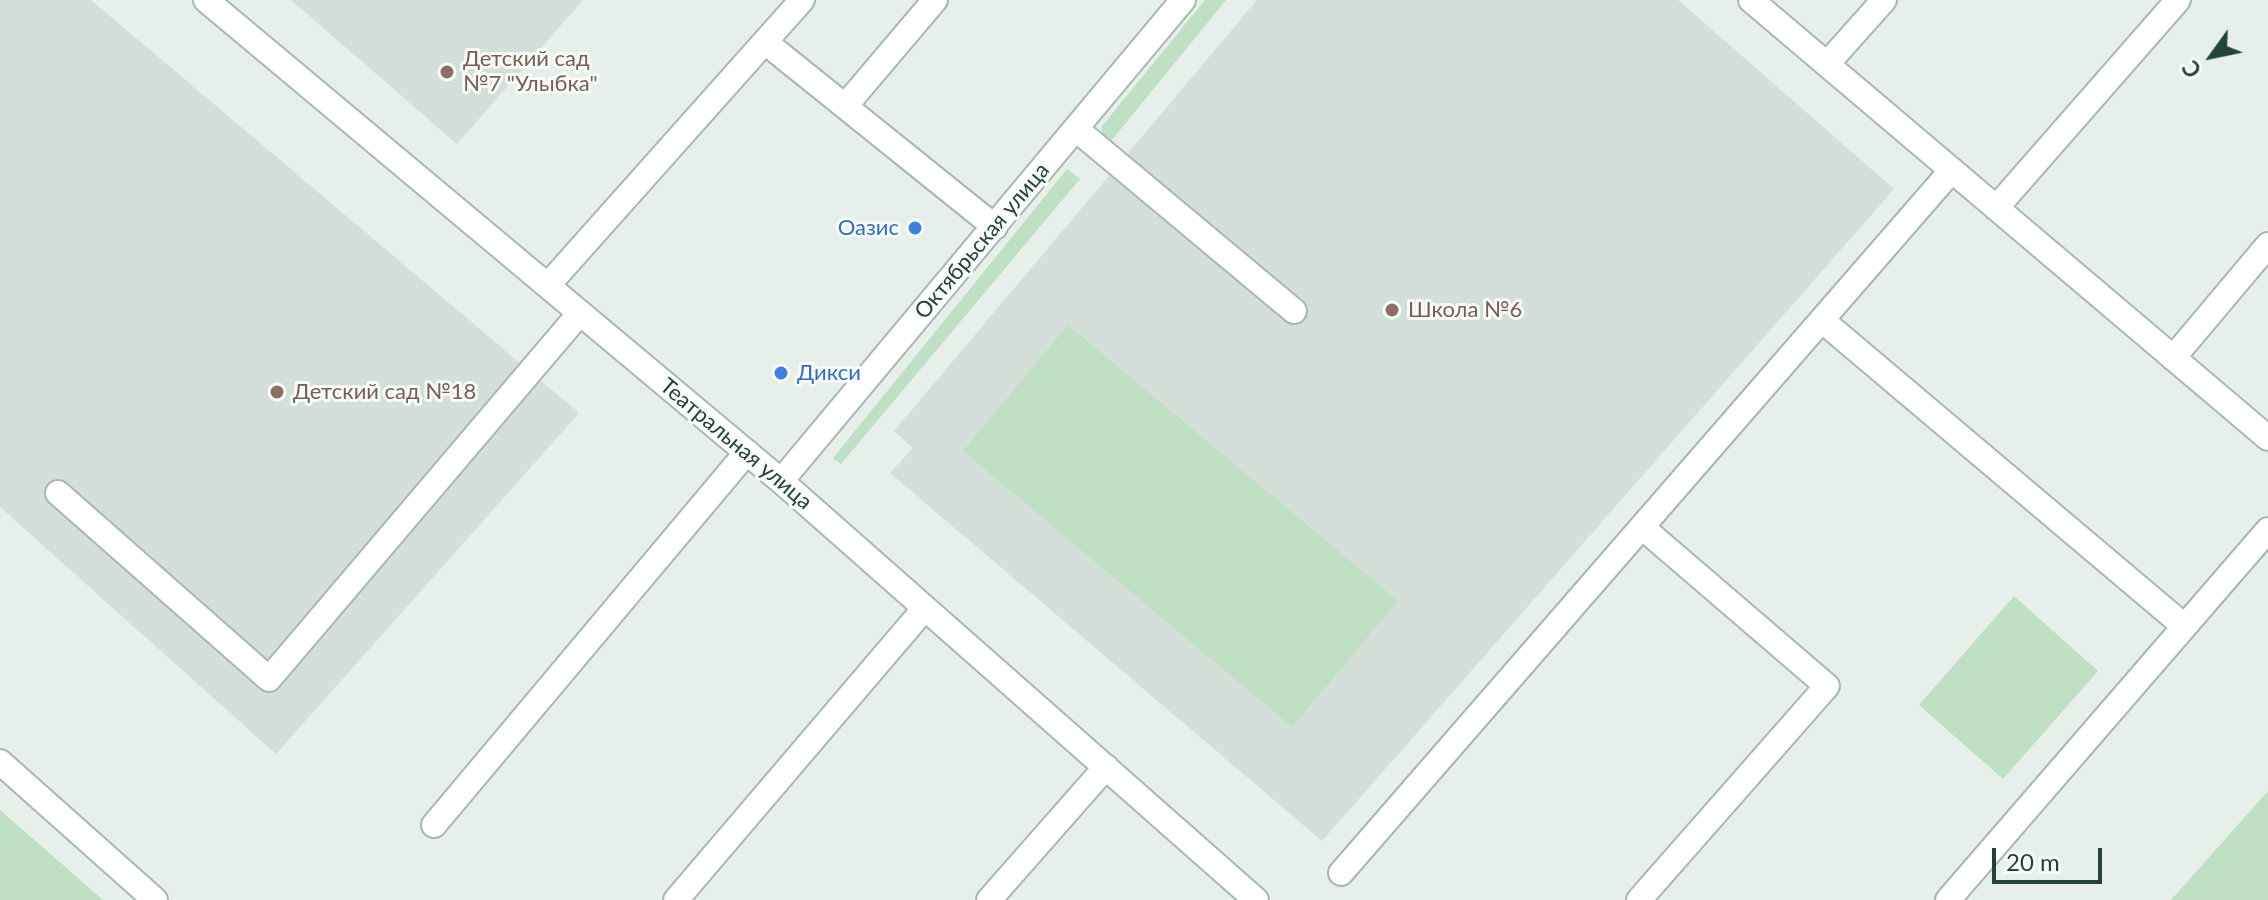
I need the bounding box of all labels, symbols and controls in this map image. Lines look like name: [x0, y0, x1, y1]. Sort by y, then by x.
north arrow: [2172, 16, 2252, 96]
place label: Детский сад №7 "Улыбка": [463, 46, 598, 98]
text: С: [2176, 56, 2207, 83]
marker: Детский сад №7 "Улыбка": [438, 63, 456, 81]
street label: Октябрьская улица: [909, 158, 1055, 324]
place label: Оазис: [838, 215, 899, 241]
marker: Оазис: [906, 219, 924, 237]
place label: Школа №6: [1408, 297, 1522, 323]
marker: Школа №6: [1383, 301, 1401, 319]
place label: Дикси: [797, 360, 861, 386]
marker: Дикси: [772, 364, 790, 382]
street label: Театральная улица: [655, 373, 817, 515]
place label: Детский сад №18: [293, 379, 476, 405]
marker: Детский сад №18: [268, 383, 286, 401]
scale bar: [1996, 832, 2106, 882]
text: 20 m: [2006, 847, 2060, 876]

